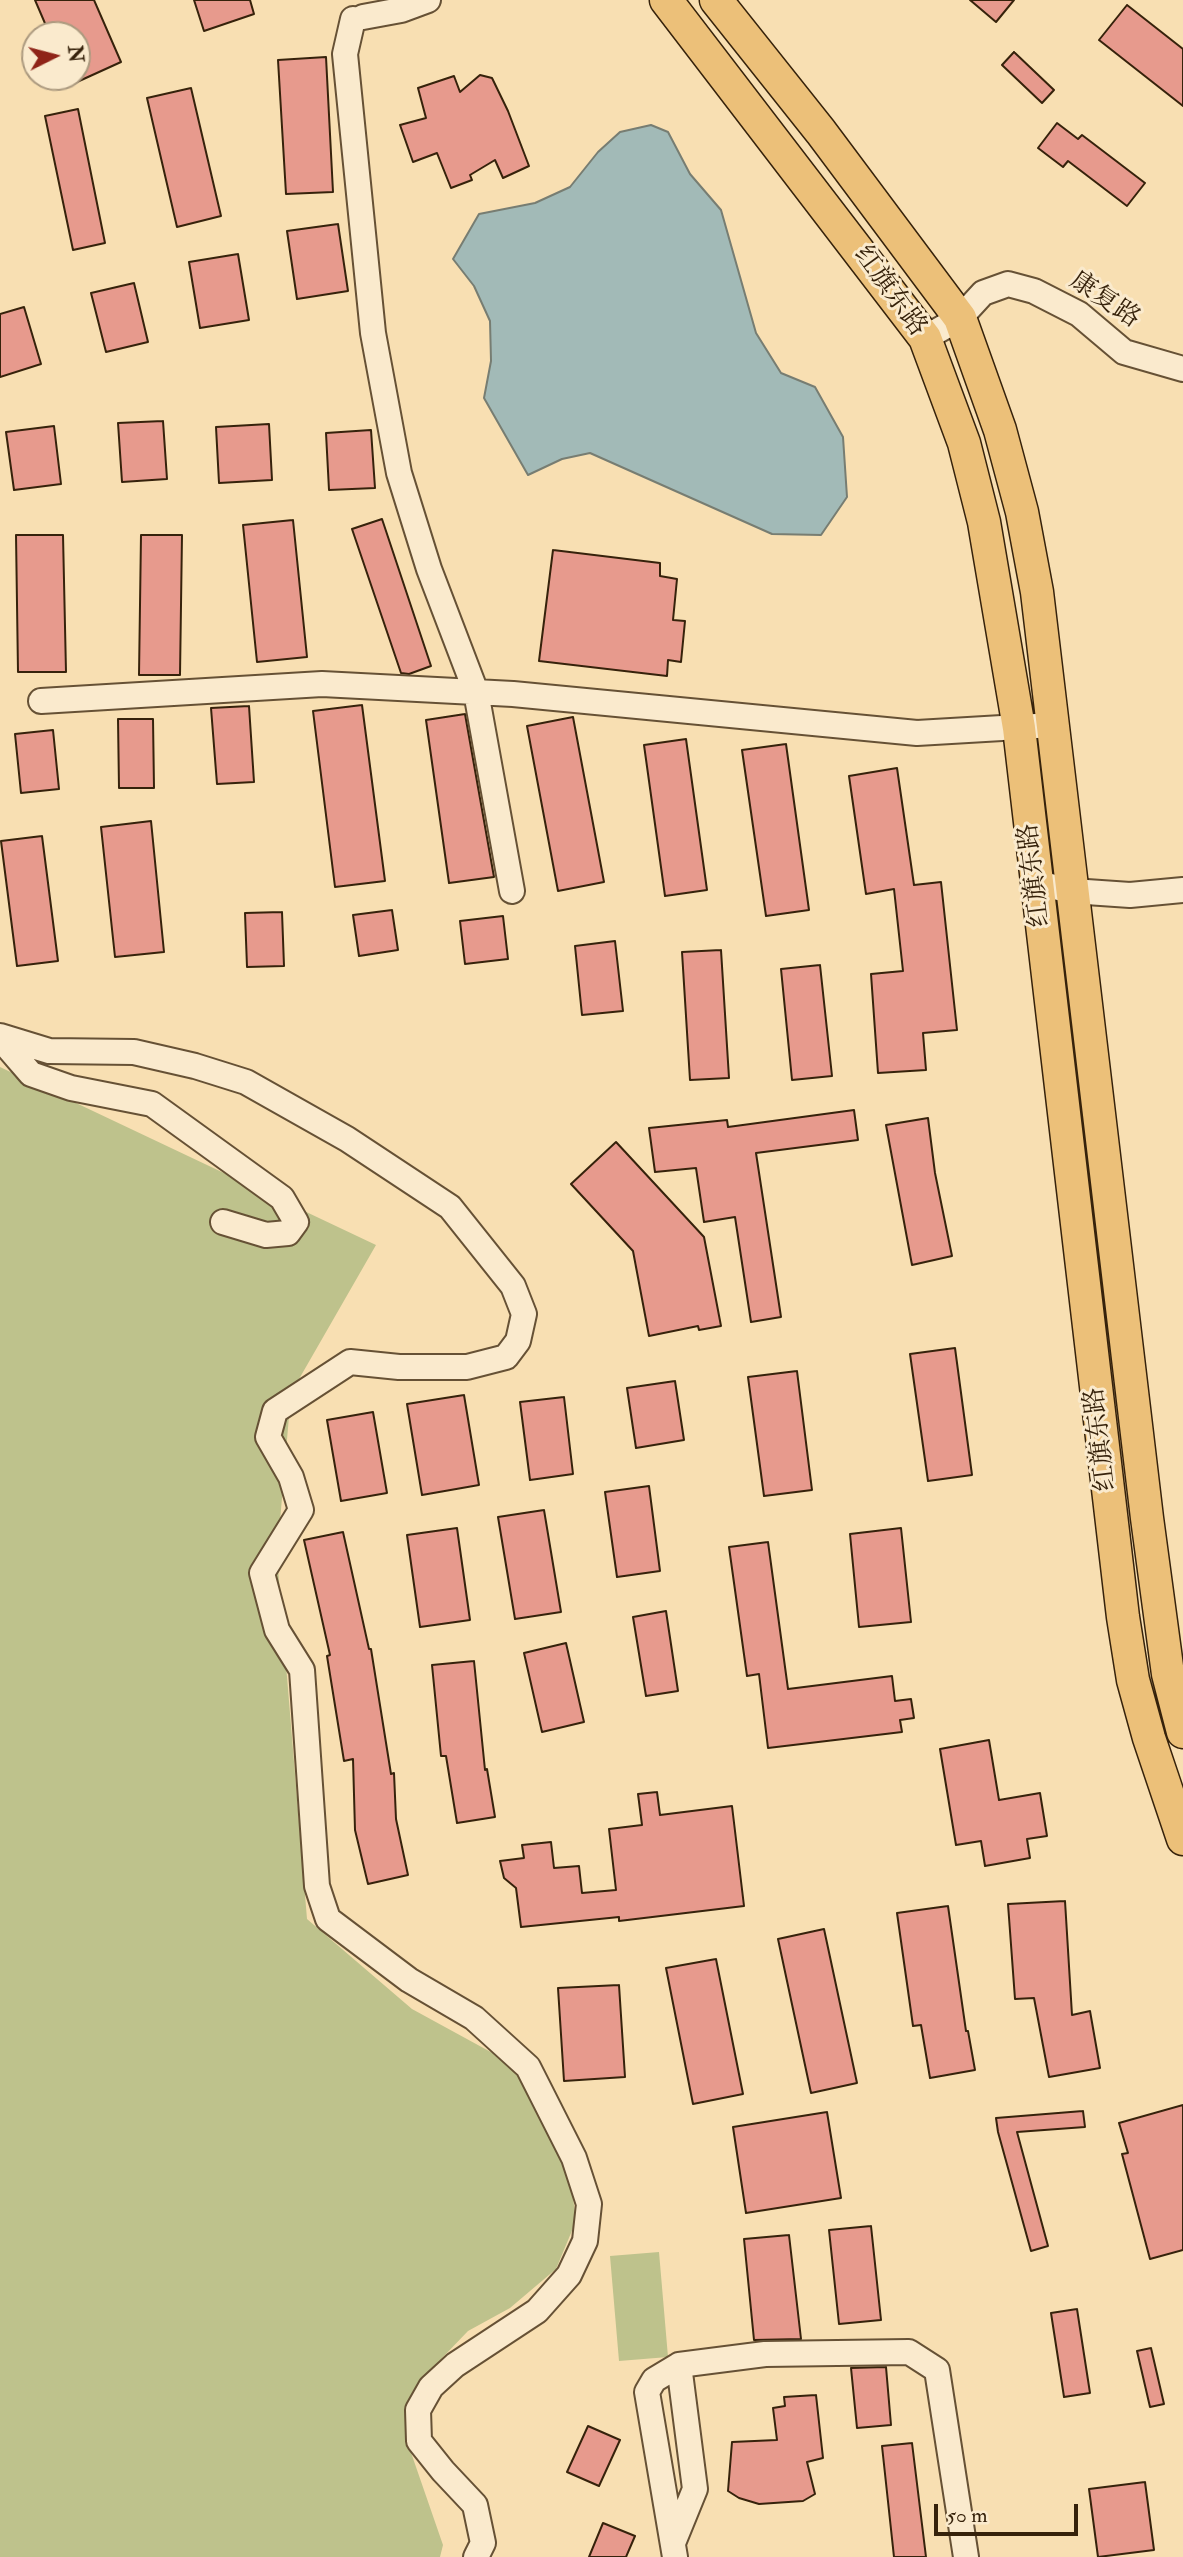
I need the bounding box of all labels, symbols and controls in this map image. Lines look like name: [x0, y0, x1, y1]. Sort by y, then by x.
north arrow: [21, 21, 91, 91]
text: N: [62, 44, 88, 64]
street label: 红旗东路: [846, 241, 932, 343]
street label: 康复路: [1063, 266, 1145, 336]
street label: 红旗东路: [1014, 821, 1058, 929]
street label: 红旗东路: [1080, 1385, 1124, 1493]
scale bar: [938, 2490, 1082, 2534]
text: 50 m: [947, 2502, 988, 2529]

